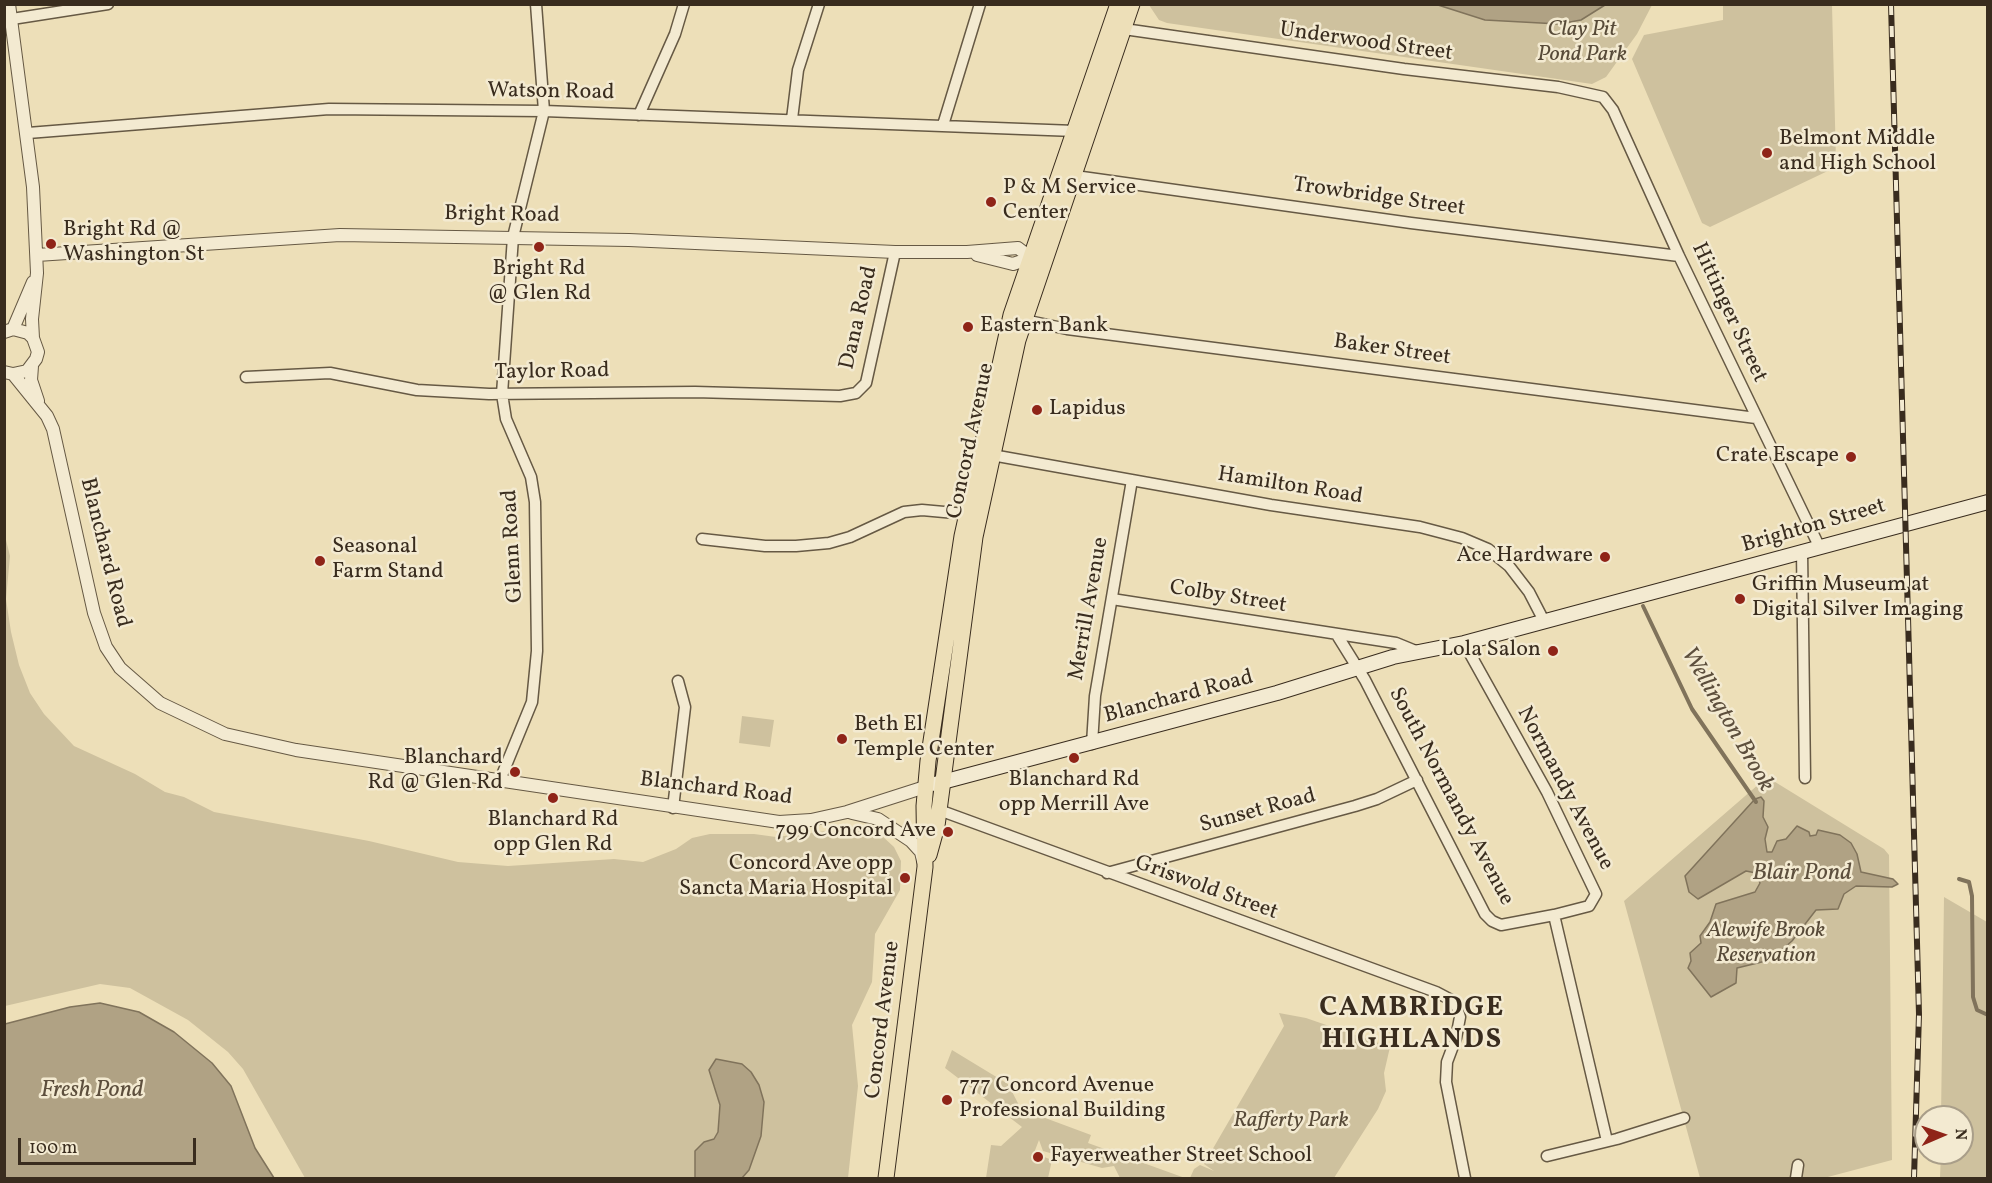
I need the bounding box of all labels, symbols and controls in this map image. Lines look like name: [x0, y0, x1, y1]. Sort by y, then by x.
street label: Underwood Street: [1278, 18, 1454, 68]
park label: Clay Pit Pond Park: [1537, 18, 1627, 70]
street label: Watson Road: [487, 79, 615, 107]
place label: Belmont Middle and High School: [1779, 127, 1936, 178]
marker: Belmont Middle and High School: [1760, 146, 1774, 160]
street label: Trowbridge Street: [1291, 173, 1467, 223]
place label: P & M Service Center: [1003, 176, 1136, 228]
marker: P & M Service Center: [984, 195, 998, 209]
street label: Bright Road: [444, 202, 560, 230]
place label: Bright Rd @ Washington St: [63, 218, 205, 270]
marker: Bright Rd @ Washington St: [44, 237, 58, 251]
street label: Hittinger Street: [1684, 239, 1772, 387]
marker: Bright Rd @ Glen Rd: [532, 240, 546, 254]
place label: Bright Rd @ Glen Rd: [487, 257, 591, 308]
street label: Dana Road: [835, 264, 885, 372]
place label: Eastern Bank: [980, 314, 1108, 340]
marker: Eastern Bank: [961, 320, 975, 334]
street label: Baker Street: [1332, 330, 1452, 372]
street label: Taylor Road: [494, 359, 610, 387]
street label: Concord Avenue: [943, 361, 1001, 521]
place label: Lapidus: [1049, 397, 1126, 423]
marker: Lapidus: [1030, 403, 1044, 417]
place label: Crate Escape: [1716, 444, 1839, 470]
marker: Crate Escape: [1844, 450, 1858, 464]
street label: Hamilton Road: [1216, 462, 1364, 512]
street label: Blanchard Road: [73, 475, 135, 631]
street label: Glenn Road: [498, 489, 530, 603]
street label: Brighton Street: [1739, 494, 1889, 560]
place label: Seasonal Farm Stand: [332, 535, 444, 586]
street label: Merrill Avenue: [1064, 535, 1116, 683]
place label: Ace Hardware: [1457, 544, 1593, 570]
marker: Ace Hardware: [1598, 550, 1612, 564]
marker: Seasonal Farm Stand: [313, 554, 327, 568]
place label: Griffin Museum at Digital Silver Imaging: [1752, 573, 1963, 624]
street label: Colby Street: [1168, 576, 1288, 620]
marker: Griffin Museum at Digital Silver Imaging: [1733, 592, 1747, 606]
place label: Lola Salon: [1441, 638, 1541, 664]
water label: Wellington Brook: [1673, 642, 1779, 798]
marker: Lola Salon: [1546, 644, 1560, 658]
street label: Blanchard Road: [1101, 665, 1257, 731]
street label: South Normandy Avenue: [1381, 684, 1519, 910]
street label: Normandy Avenue: [1510, 703, 1618, 875]
place label: Beth El Temple Center: [854, 713, 994, 764]
marker: Beth El Temple Center: [835, 732, 849, 746]
place label: Blanchard Rd @ Glen Rd: [368, 746, 503, 798]
marker: Blanchard Rd opp Merrill Ave: [1067, 751, 1081, 765]
marker: Blanchard Rd @ Glen Rd: [508, 765, 522, 779]
street label: Blanchard Road: [638, 768, 794, 812]
place label: Blanchard Rd opp Merrill Ave: [999, 768, 1149, 819]
street label: Sunset Road: [1197, 784, 1319, 840]
marker: Blanchard Rd opp Glen Rd: [546, 791, 560, 805]
place label: Blanchard Rd opp Glen Rd: [488, 808, 618, 860]
place label: 799 Concord Ave: [775, 819, 936, 845]
marker: 799 Concord Ave: [941, 825, 955, 839]
street label: Griswold Street: [1131, 851, 1281, 927]
place label: Concord Ave opp Sancta Maria Hospital: [679, 852, 893, 903]
water label: Blair Pond: [1752, 861, 1852, 889]
marker: Concord Ave opp Sancta Maria Hospital: [898, 871, 912, 885]
park label: Alewife Brook Reservation: [1707, 919, 1825, 970]
street label: Concord Avenue: [861, 940, 907, 1100]
district label: CAMBRIDGE HIGHLANDS: [1319, 993, 1505, 1059]
place label: 777 Concord Avenue Professional Building: [959, 1074, 1166, 1126]
water label: Fresh Pond: [40, 1078, 144, 1106]
marker: 777 Concord Avenue Professional Building: [940, 1093, 954, 1107]
north arrow: [1914, 1105, 1974, 1165]
park label: Rafferty Park: [1233, 1109, 1349, 1135]
scale bar: [21, 1126, 200, 1164]
text: N: [1949, 1128, 1971, 1141]
text: 100 m: [29, 1136, 78, 1161]
place label: Fayerweather Street School: [1050, 1144, 1312, 1170]
marker: Fayerweather Street School: [1031, 1150, 1045, 1164]

